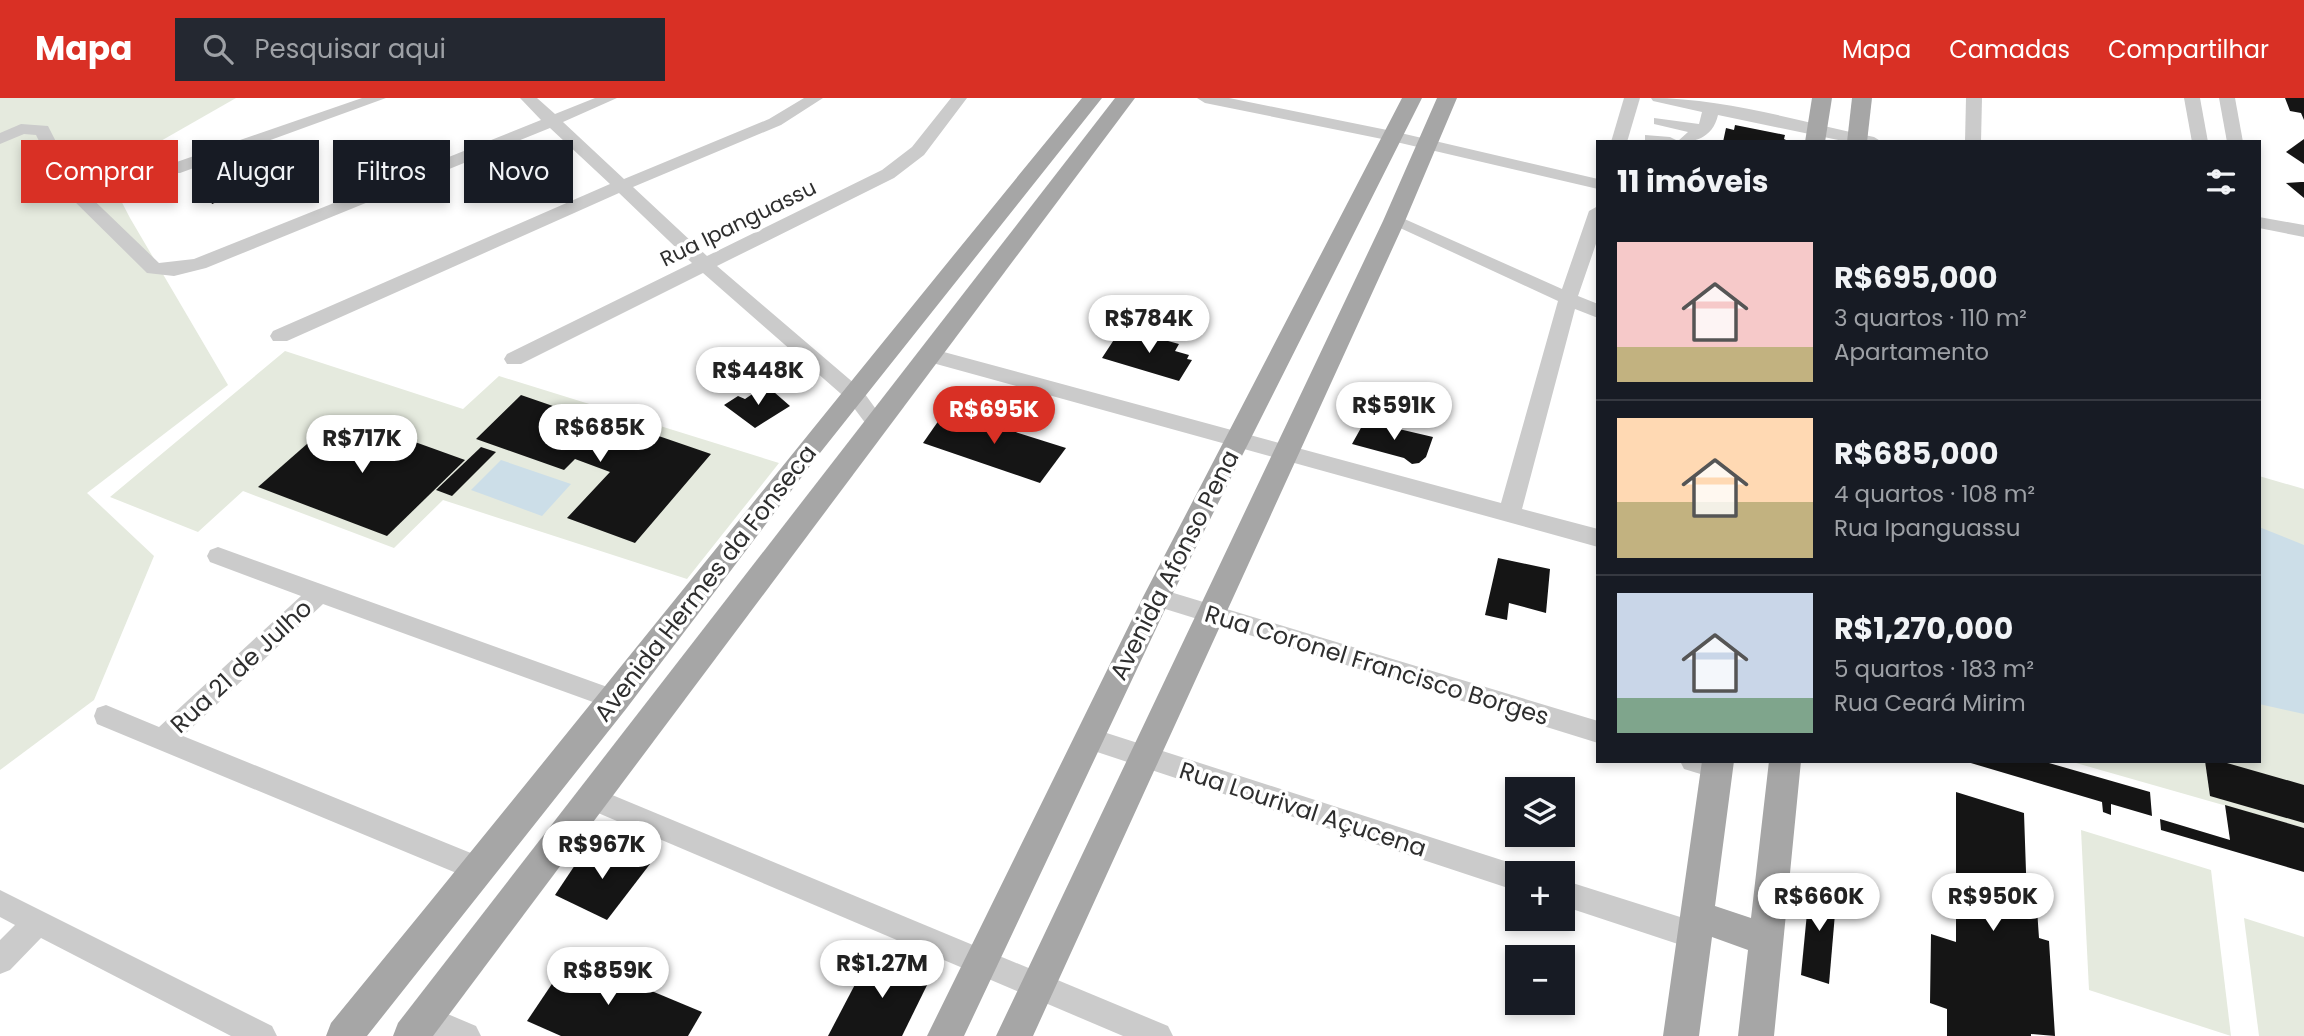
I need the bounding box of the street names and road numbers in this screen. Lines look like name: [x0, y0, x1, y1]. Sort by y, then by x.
street label: Rua Ipanguassu: [655, 173, 821, 273]
street label: Avenida Hermes da Fonseca: [586, 438, 824, 728]
street label: Avenida Afonso Pena: [1102, 444, 1246, 686]
street label: Rua 21 de Julho: [163, 592, 319, 740]
street label: Rua Coronel Francisco Borges: [1201, 597, 1553, 733]
street label: Rua Lourival Açucena: [1175, 753, 1431, 865]

